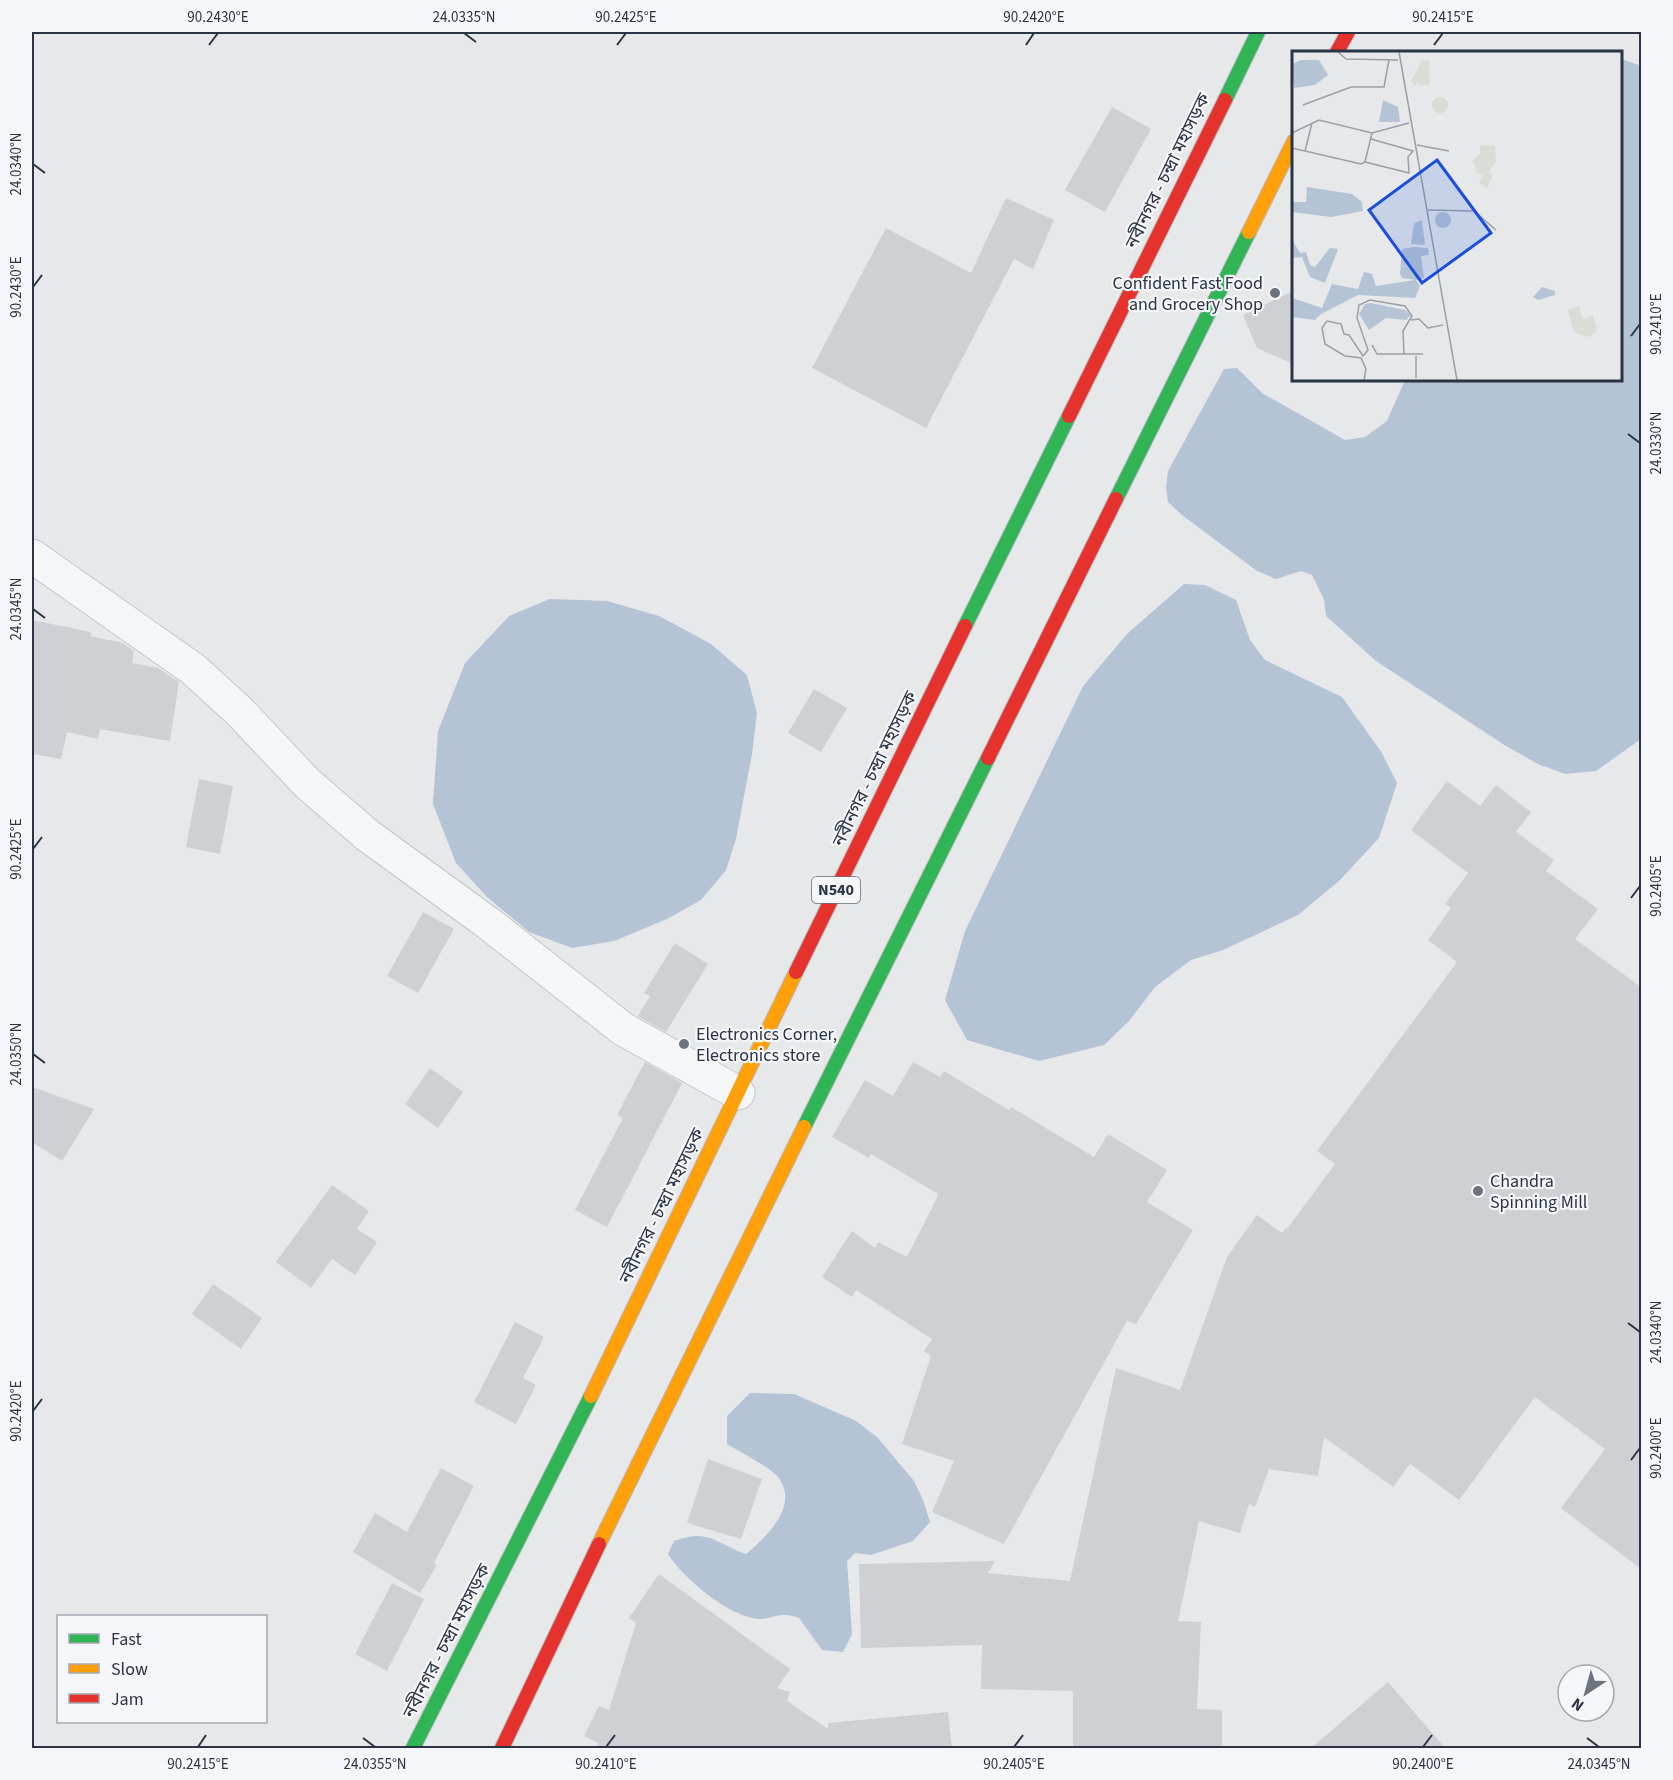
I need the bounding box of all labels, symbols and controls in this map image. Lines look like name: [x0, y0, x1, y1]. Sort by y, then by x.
text: 90.2430°E: [187, 7, 249, 28]
text: 24.0335°N: [432, 7, 496, 28]
text: 90.2425°E: [595, 7, 657, 28]
text: 90.2420°E: [1003, 7, 1065, 28]
text: 90.2415°E: [1412, 7, 1474, 28]
inset map: [1292, 51, 1622, 381]
street label: নবীনগর - চন্দ্রা মহাসড়ক: [1119, 89, 1217, 254]
text: 24.0340°N: [6, 132, 27, 196]
text: 90.2430°E: [6, 256, 27, 318]
place label: Confident Fast Food and Grocery Shop: [1113, 271, 1263, 317]
marker: Confident Fast Food and Grocery Shop: [1268, 286, 1282, 300]
text: 90.2410°E: [1646, 293, 1667, 355]
text: 24.0330°N: [1646, 411, 1667, 475]
text: 24.0345°N: [6, 577, 27, 641]
street label: নবীনগর - চন্দ্রা মহাসড়ক: [826, 687, 924, 852]
text: 90.2425°E: [6, 818, 27, 880]
text: 90.2405°E: [1646, 855, 1667, 917]
road number: N540: [812, 877, 860, 903]
text: 24.0350°N: [6, 1022, 27, 1086]
place label: Electronics Corner, Electronics store: [696, 1022, 837, 1068]
marker: Electronics Corner, Electronics store: [677, 1037, 691, 1051]
street label: নবীনগর - চন্দ্রা মহাসড়ক: [613, 1124, 711, 1289]
place label: Chandra Spinning Mill: [1490, 1169, 1587, 1215]
marker: Chandra Spinning Mill: [1471, 1184, 1485, 1198]
text: 24.0340°N: [1646, 1300, 1667, 1364]
text: 90.2420°E: [6, 1380, 27, 1442]
text: 90.2400°E: [1646, 1417, 1667, 1479]
street label: নবীনগর - চন্দ্রা মহাসড়ক: [397, 1559, 497, 1723]
legend: [57, 1615, 267, 1723]
text: Fast: [111, 1627, 142, 1652]
text: Slow: [111, 1657, 148, 1682]
north arrow: [1556, 1663, 1616, 1723]
text: Jam: [111, 1687, 144, 1712]
text: N: [1567, 1692, 1589, 1716]
text: 90.2415°E: [167, 1754, 229, 1775]
text: 24.0355°N: [343, 1754, 407, 1775]
text: 90.2410°E: [575, 1754, 637, 1775]
text: 90.2405°E: [983, 1754, 1045, 1775]
text: 90.2400°E: [1392, 1754, 1454, 1775]
text: 24.0345°N: [1567, 1754, 1631, 1775]

